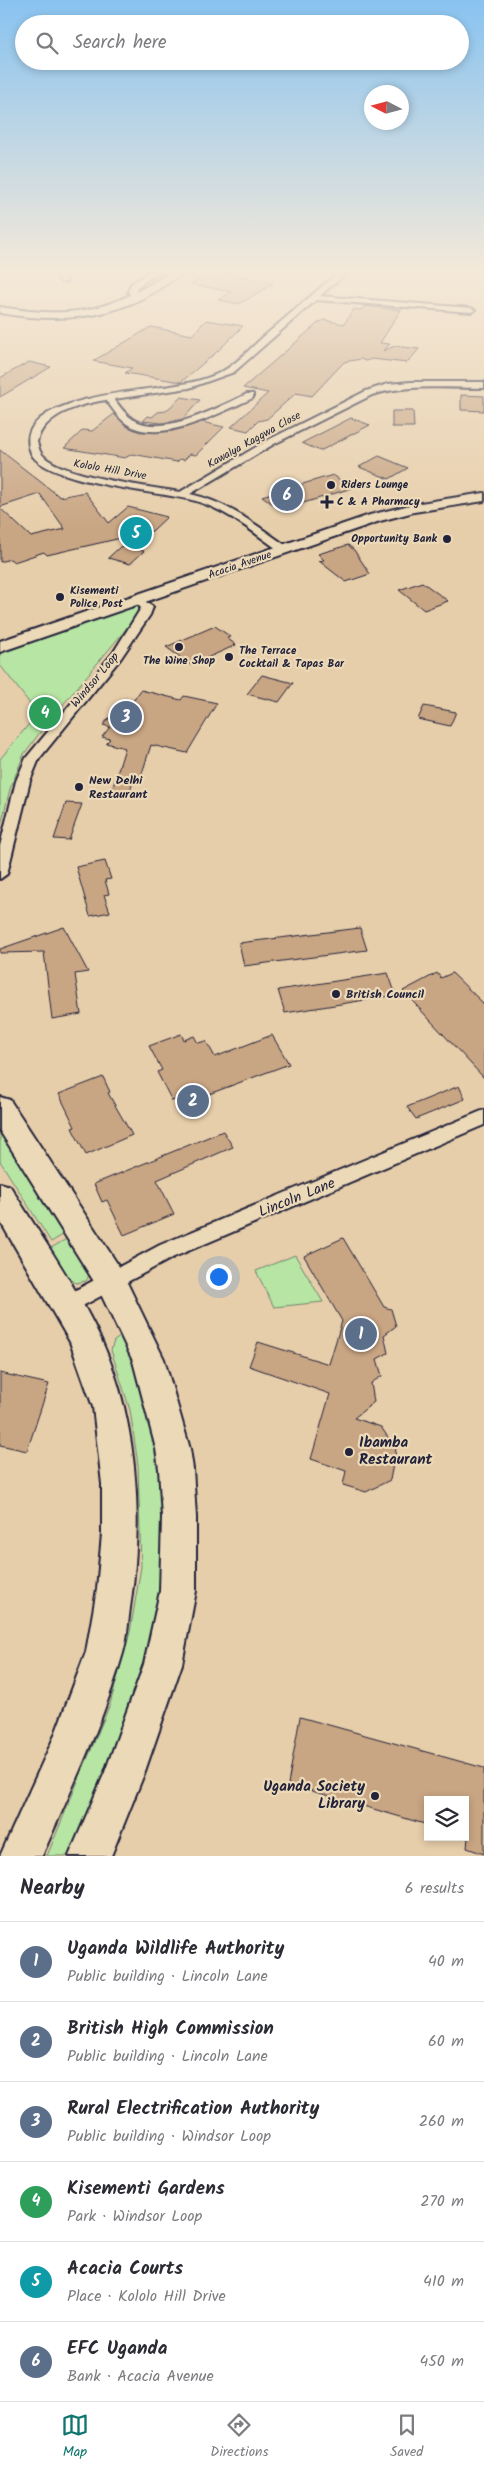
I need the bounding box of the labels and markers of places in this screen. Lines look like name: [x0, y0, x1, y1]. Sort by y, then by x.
pin: 6: [271, 476, 303, 514]
place label: Riders Lounge: [341, 476, 409, 494]
marker: Riders Lounge: [325, 479, 337, 491]
place label: C & A Pharmacy: [337, 493, 420, 511]
marker: C & A Pharmacy: [321, 496, 333, 508]
pin: 5: [120, 514, 152, 552]
place label: Opportunity Bank: [351, 530, 438, 548]
marker: Opportunity Bank: [441, 533, 453, 545]
place label: Kisementi Police Post: [70, 582, 124, 613]
marker: Kisementi Police Post: [54, 591, 66, 603]
marker: The Wine Shop: [173, 641, 185, 653]
place label: The Terrace Cocktail & Tapas Bar: [239, 642, 345, 673]
marker: The Terrace Cocktail & Tapas Bar: [223, 651, 235, 663]
place label: The Wine Shop: [143, 652, 215, 670]
pin: 4: [29, 694, 61, 732]
pin: 3: [110, 698, 142, 736]
place label: New Delhi Restaurant: [89, 771, 148, 804]
marker: New Delhi Restaurant: [73, 781, 85, 793]
place label: British Council: [346, 985, 425, 1004]
marker: British Council: [330, 988, 342, 1000]
pin: 2: [177, 1082, 209, 1120]
pin: 1: [345, 1315, 377, 1353]
place label: Ibamba Restaurant: [359, 1431, 432, 1472]
marker: Ibamba Restaurant: [343, 1446, 355, 1458]
place label: Uganda Society Library: [263, 1775, 365, 1816]
marker: Uganda Society Library: [369, 1790, 381, 1802]

